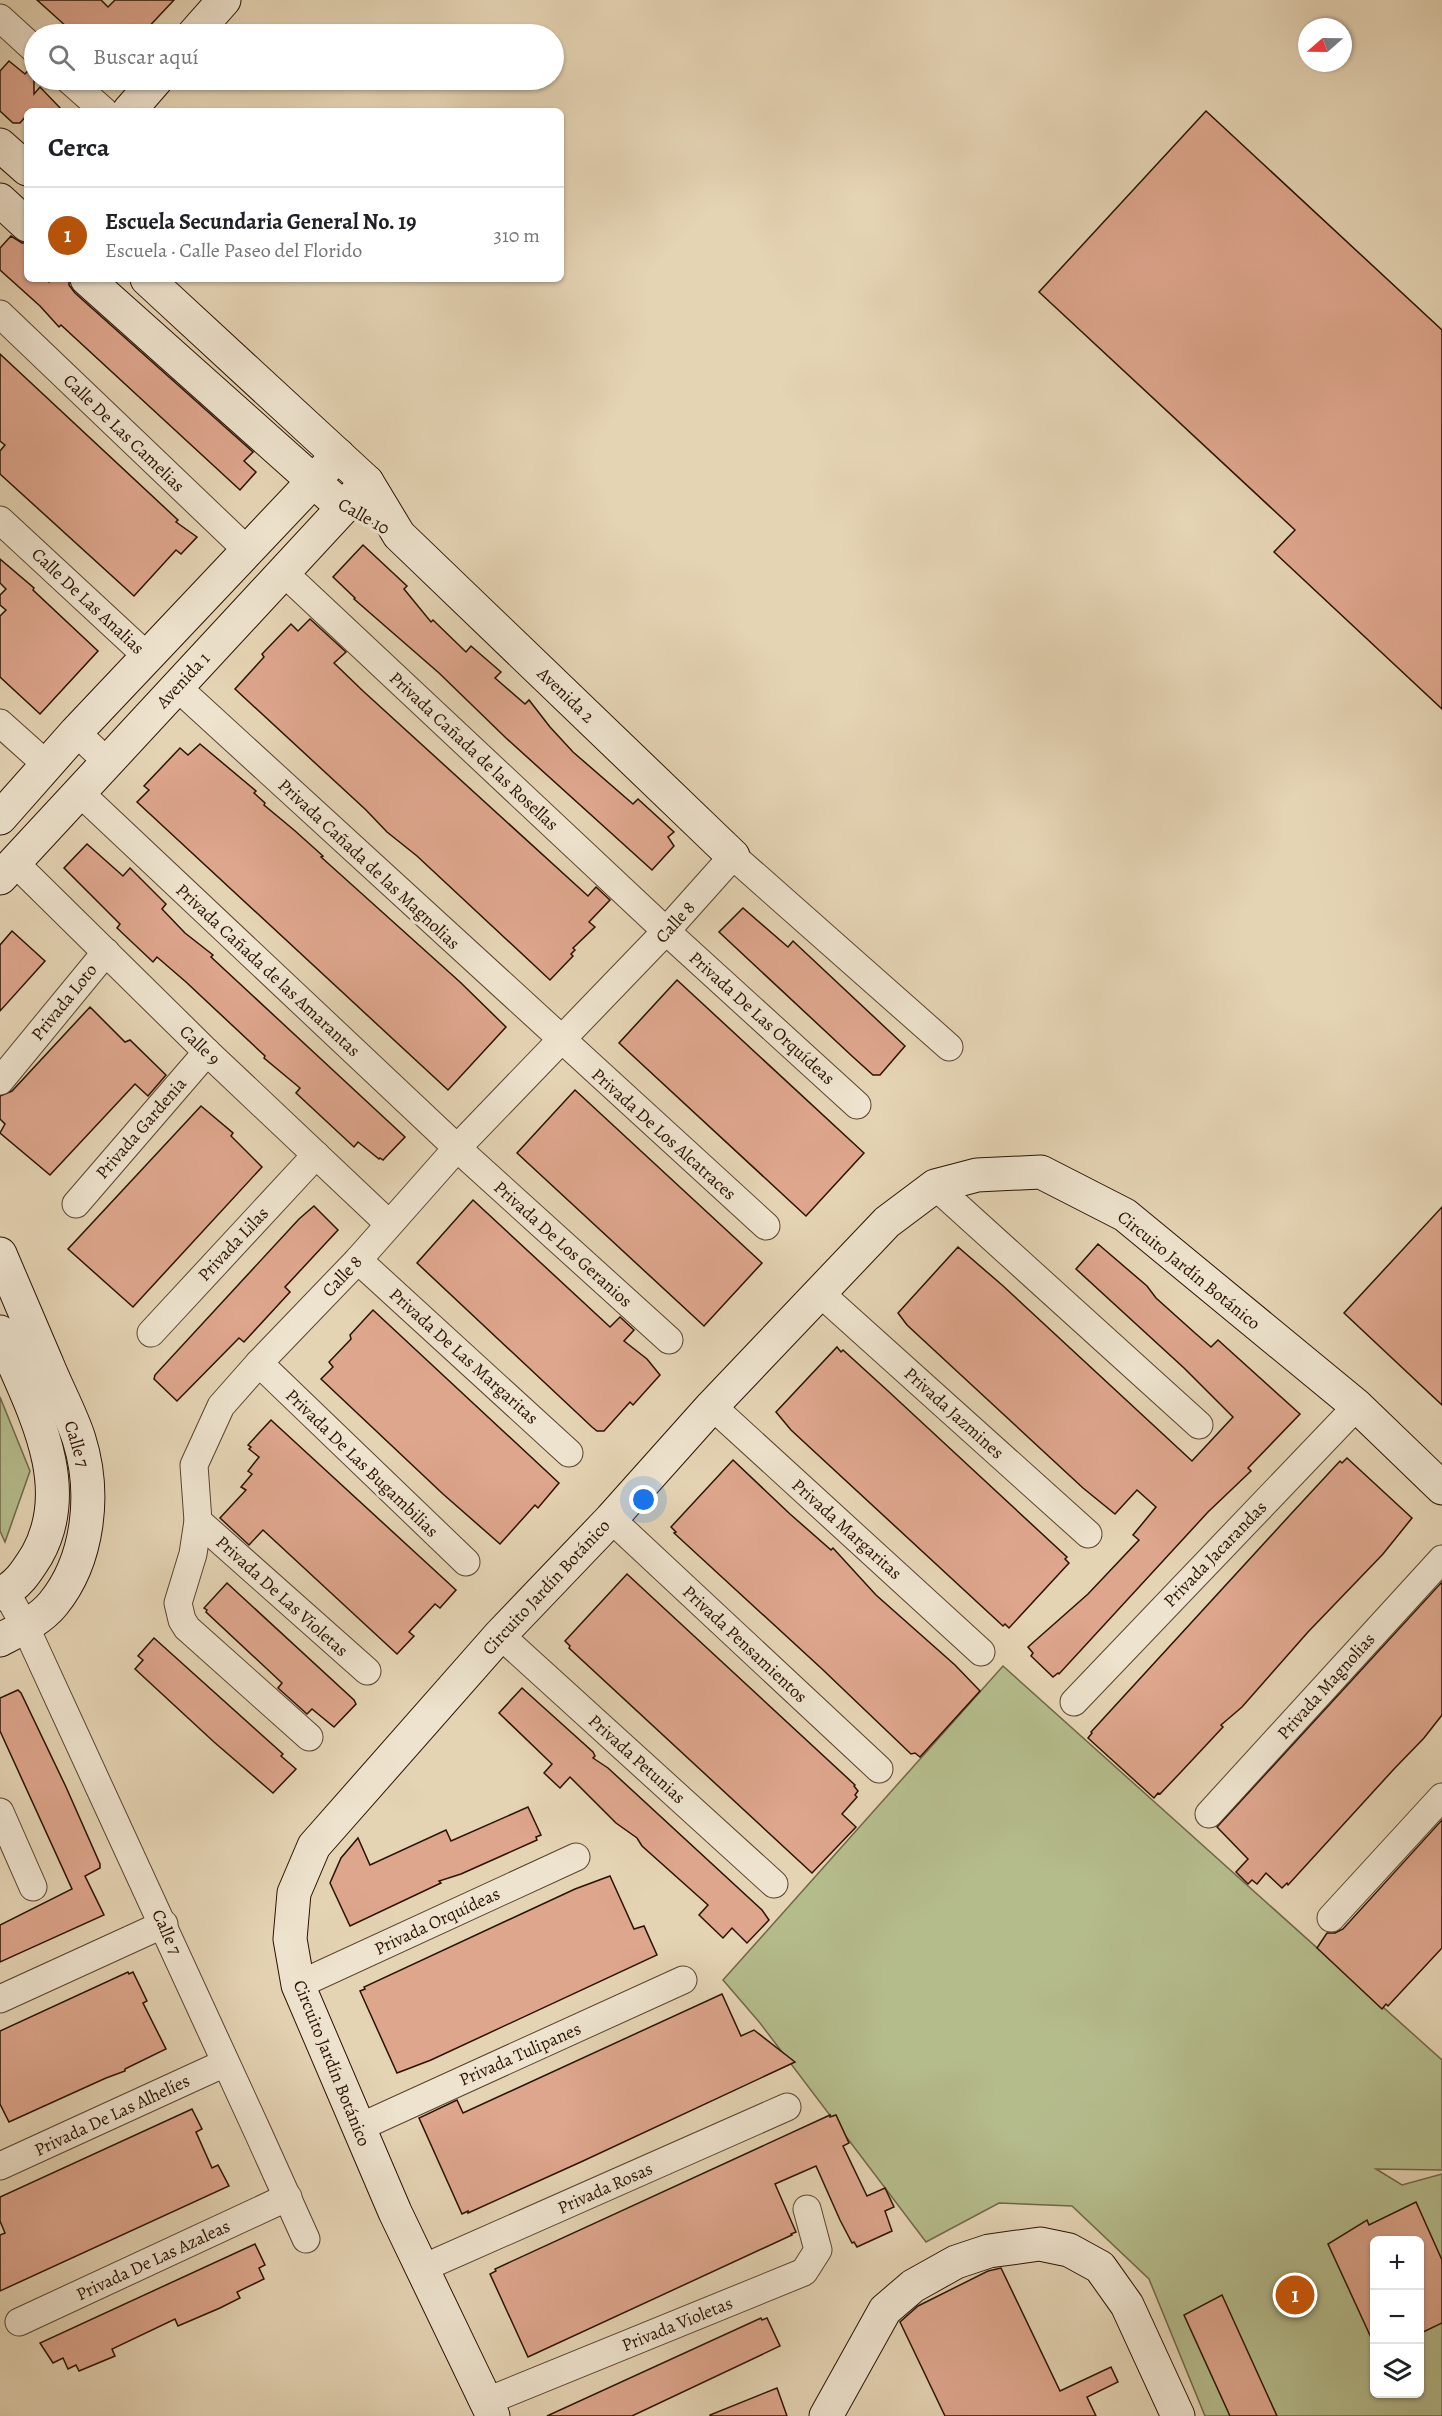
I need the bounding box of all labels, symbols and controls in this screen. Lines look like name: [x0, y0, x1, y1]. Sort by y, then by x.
north arrow: [1298, 18, 1352, 72]
search box: [24, 24, 564, 90]
icon: search: [45, 41, 78, 74]
text: Buscar aquí: [93, 42, 199, 72]
text: Cerca: [48, 130, 110, 165]
text: Escuela Secundaria General No. 19: [105, 207, 416, 237]
text: 1: [64, 222, 71, 249]
text: 310 m: [494, 222, 540, 249]
text: Escuela · Calle Paseo del Florido: [105, 237, 362, 264]
street label: Calle De Las Camelias: [58, 369, 190, 497]
street label: Calle 10: [334, 492, 394, 540]
street label: Calle De Las Analias: [26, 542, 150, 660]
street label: Avenida 1: [150, 647, 215, 714]
street label: Avenida 2: [531, 661, 600, 729]
street label: Privada Cañada de las Rosellas: [384, 666, 564, 836]
street label: Privada Cañada de las Magnolias: [273, 773, 465, 955]
street label: Privada Cañada de las Amarantas: [171, 878, 365, 1062]
street label: Calle 8: [650, 896, 700, 948]
street label: Privada De Las Orquídeas: [684, 946, 840, 1090]
street label: Privada Loto: [26, 959, 102, 1045]
street label: Calle 9: [174, 1020, 226, 1070]
street label: Privada De Los Alcatraces: [587, 1063, 741, 1205]
street label: Privada Gardenia: [90, 1072, 192, 1184]
street label: Privada De Los Geranios: [489, 1175, 637, 1313]
street label: Privada Lilas: [192, 1202, 274, 1286]
street label: Circuito Jardín Botánico: [1113, 1205, 1265, 1335]
street label: Calle 8: [317, 1250, 367, 1302]
street label: Privada De Las Margaritas: [384, 1282, 544, 1430]
street label: Privada Jazmines: [899, 1362, 1009, 1464]
street label: Privada De Las Bugambilias: [280, 1384, 444, 1542]
street label: Calle 7: [59, 1418, 96, 1471]
street label: Privada Margaritas: [787, 1473, 907, 1585]
your location: [629, 1485, 658, 1514]
street label: Privada Jacarandas: [1158, 1496, 1272, 1612]
street label: Circuito Jardín Botánico: [477, 1514, 615, 1660]
street label: Privada De Las Violetas: [211, 1530, 353, 1662]
street label: Privada Pensamientos: [677, 1580, 813, 1708]
street label: Privada Magnolias: [1272, 1628, 1380, 1744]
street label: Privada Petunias: [583, 1709, 691, 1809]
street label: Privada Orquídeas: [370, 1881, 504, 1961]
street label: Calle 7: [146, 1905, 188, 1959]
street label: Circuito Jardín Botánico: [288, 1976, 376, 2150]
street label: Privada Tulipanes: [455, 2016, 585, 2092]
street label: Privada De Las Alhelíes: [30, 2068, 194, 2162]
street label: Privada Rosas: [554, 2156, 656, 2220]
street label: Privada De Las Azaleas: [72, 2214, 234, 2306]
map controls: [1370, 2236, 1424, 2398]
button: +: [1370, 2236, 1424, 2290]
pin: 1: [1276, 2272, 1314, 2318]
button: −: [1370, 2290, 1424, 2344]
street label: Privada Violetas: [618, 2291, 736, 2357]
button: layers: [1370, 2344, 1424, 2398]

